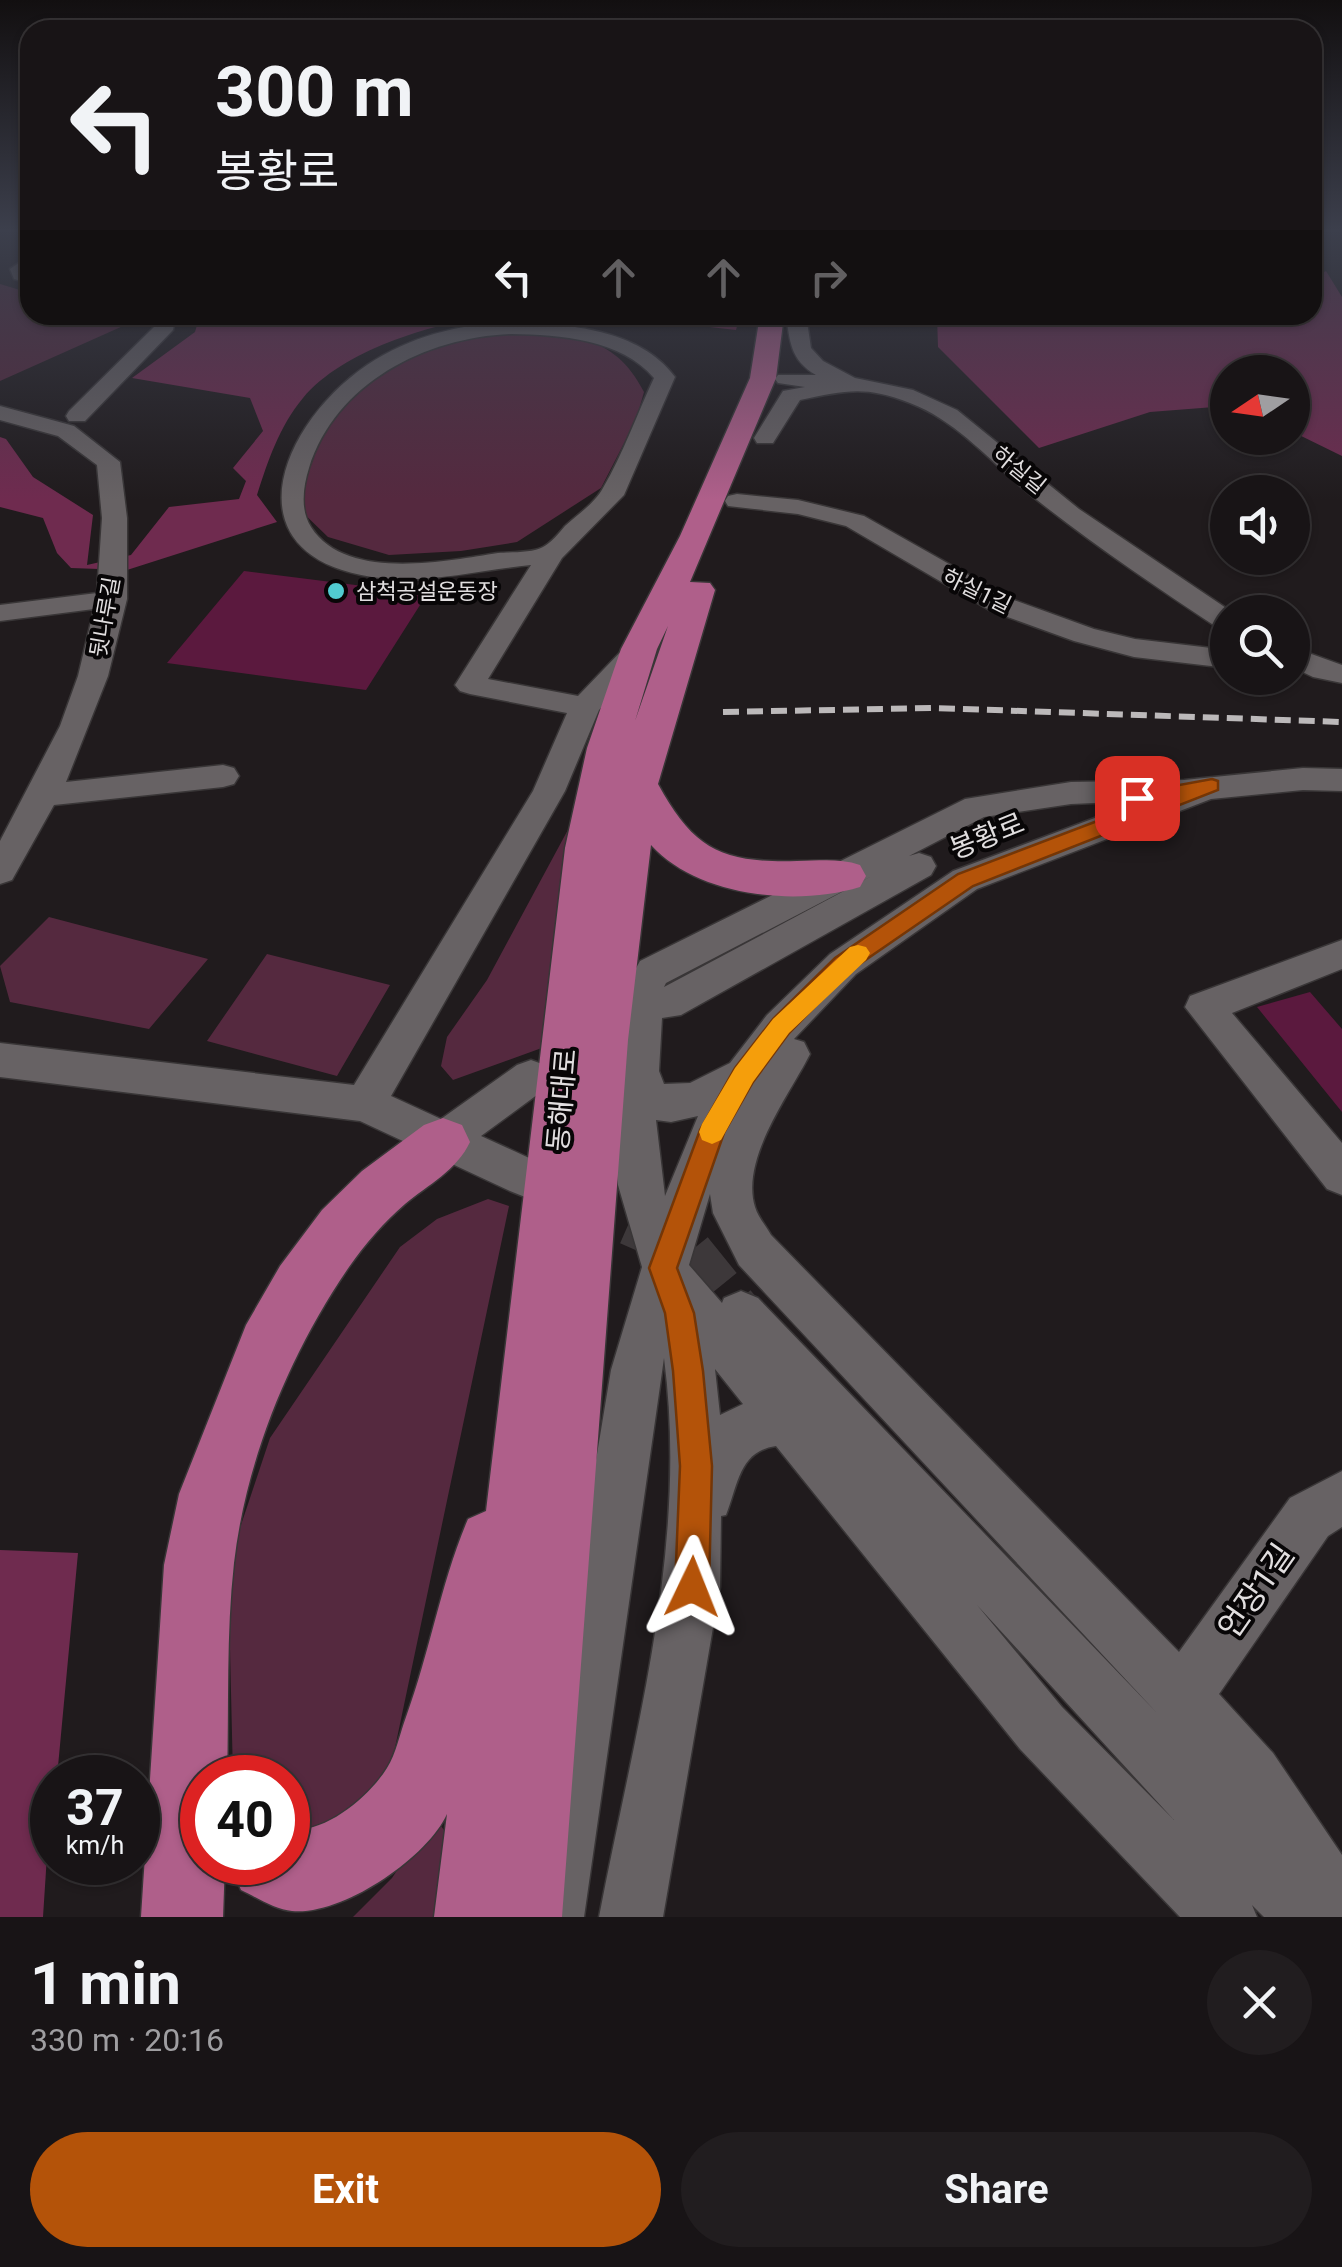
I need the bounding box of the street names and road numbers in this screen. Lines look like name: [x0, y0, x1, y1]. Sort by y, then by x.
street label: 하실길: [988, 441, 1050, 499]
street label: 하실1길: [939, 564, 1015, 618]
street label: 뒷나루길: [86, 575, 124, 659]
street label: 봉황로: [945, 806, 1029, 866]
street label: 동해대로: [541, 1047, 583, 1153]
street label: 언장1길: [1210, 1537, 1302, 1645]

